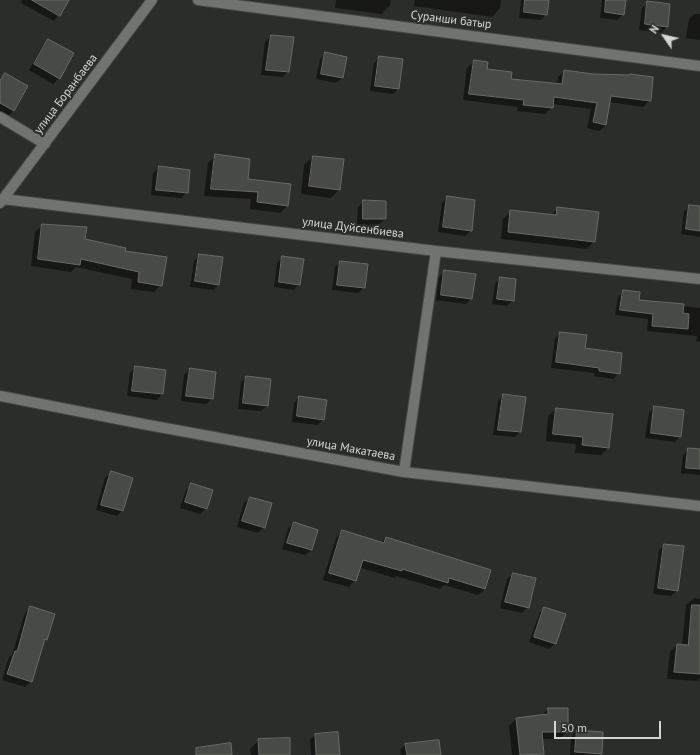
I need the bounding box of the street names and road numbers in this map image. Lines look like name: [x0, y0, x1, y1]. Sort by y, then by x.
street label: Суранши батыр: [410, 8, 492, 32]
street label: улица Боранбаева: [31, 51, 101, 137]
street label: улица Дуйсенбиева: [301, 215, 405, 241]
street label: улица Макатаева: [306, 434, 396, 464]

